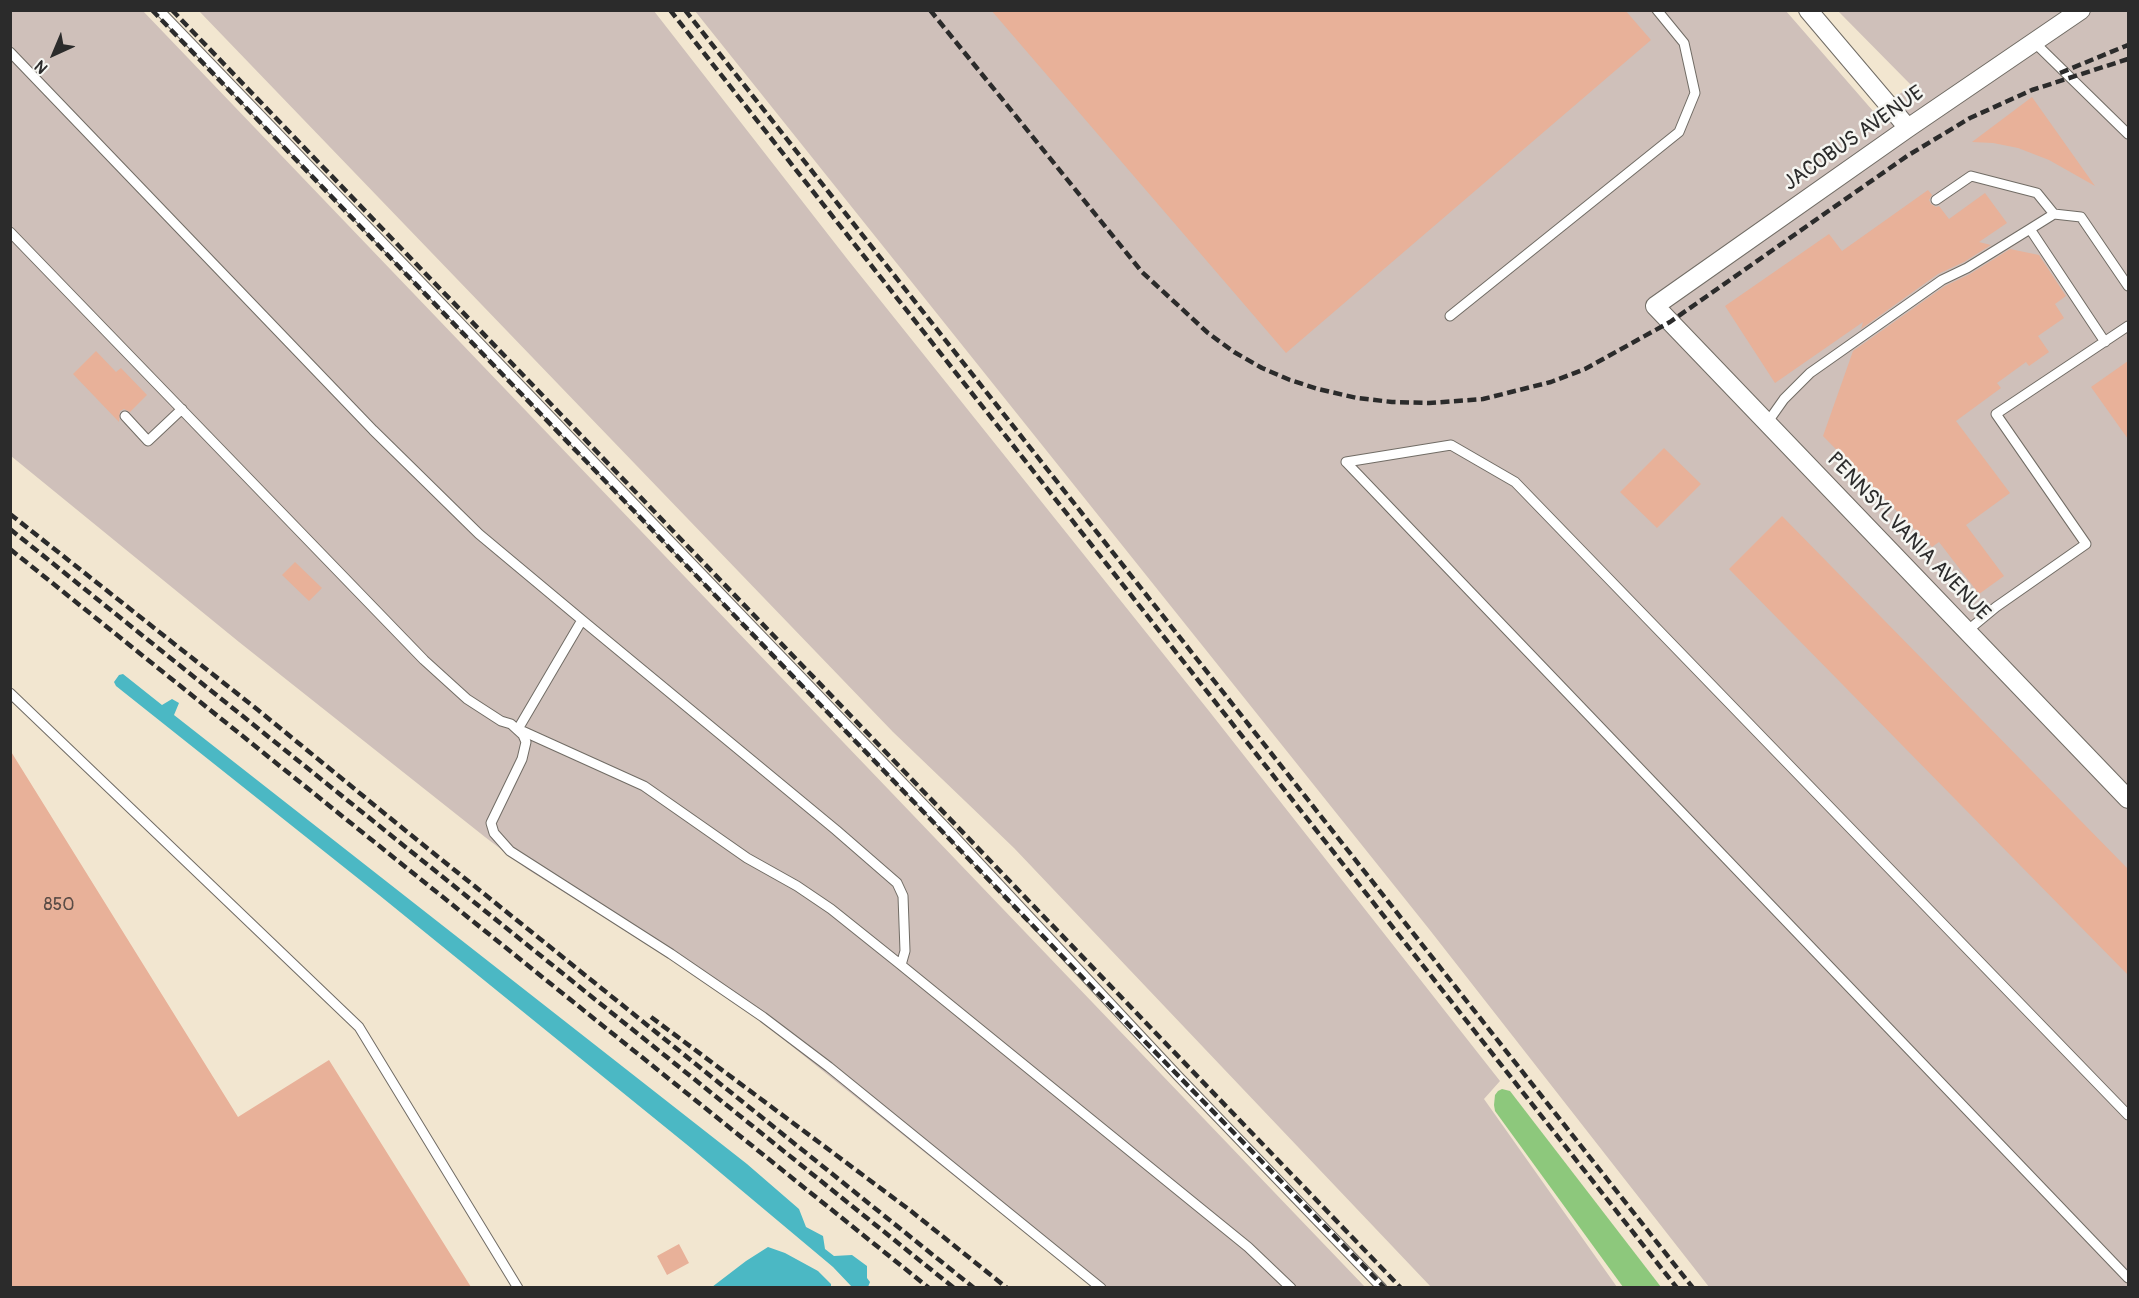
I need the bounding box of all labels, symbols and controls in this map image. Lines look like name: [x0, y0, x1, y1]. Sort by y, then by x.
north arrow: [24, 24, 84, 84]
text: N: [31, 56, 52, 78]
street label: JACOBUS AVENUE: [1779, 81, 1929, 197]
street label: PENNSYLVANIA AVENUE: [1821, 448, 1995, 626]
house number: 850: [43, 894, 75, 916]

